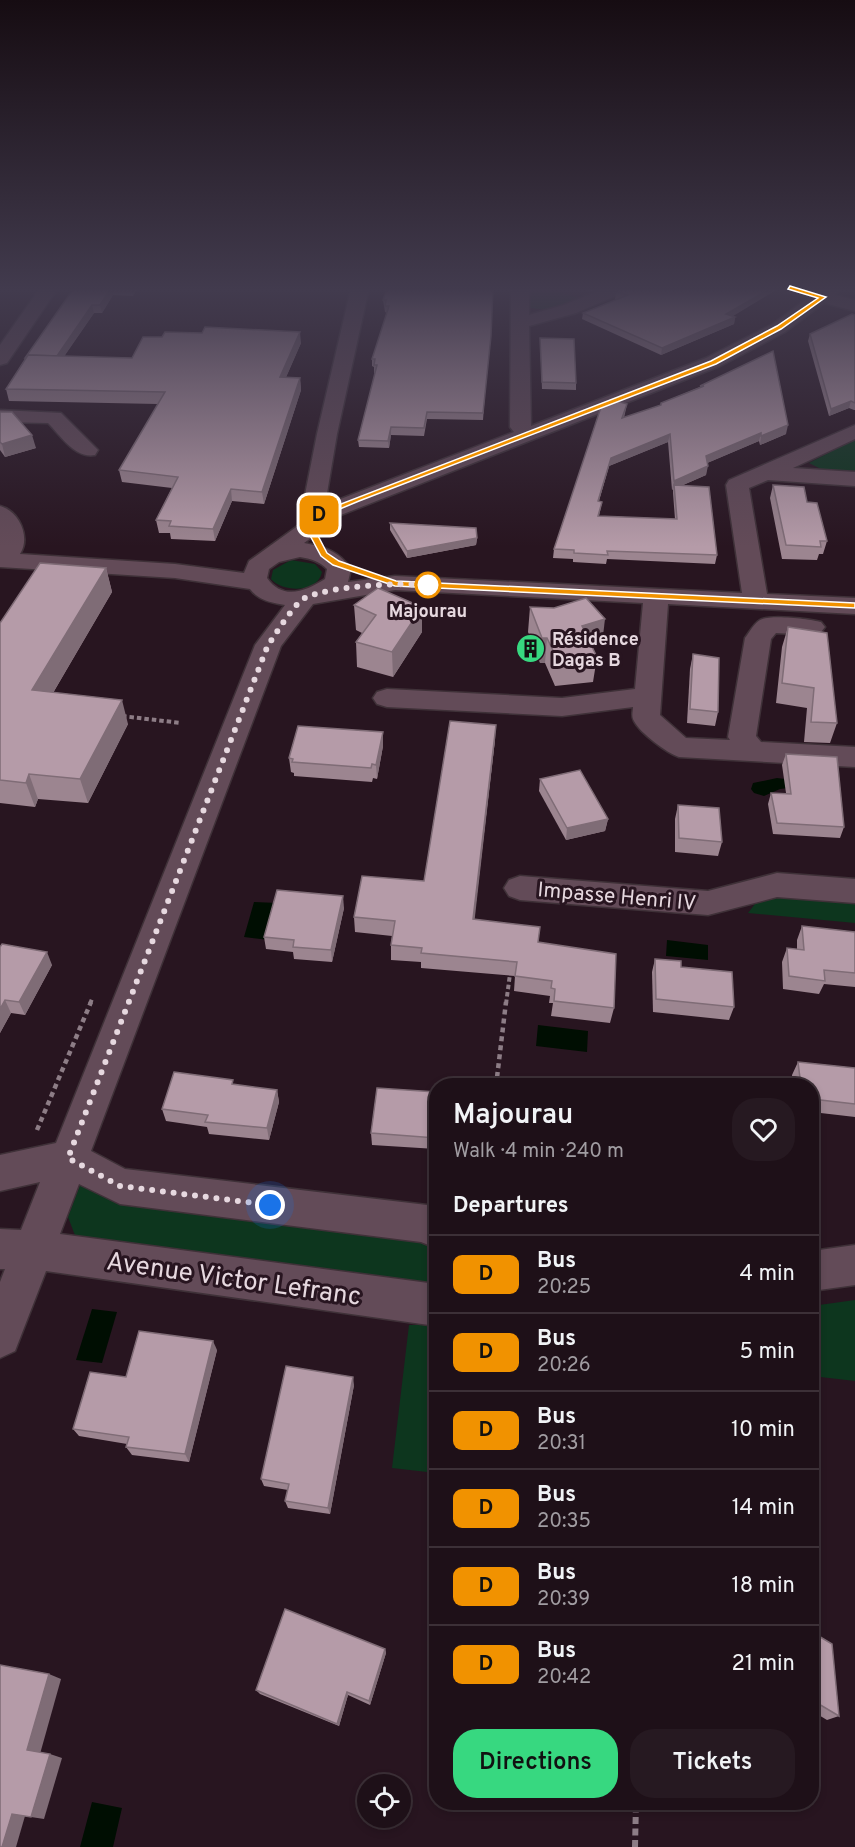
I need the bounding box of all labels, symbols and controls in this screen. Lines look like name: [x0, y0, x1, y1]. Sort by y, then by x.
line badge: D: [300, 496, 338, 534]
text: D: [312, 502, 326, 529]
marker: Majourau: [415, 572, 441, 598]
place label: Majourau: [389, 601, 467, 624]
place label: Résidence Dagas B: [552, 629, 639, 673]
building icon: Résidence Dagas B: [515, 633, 547, 665]
street label: Impasse Henri IV: [536, 877, 697, 918]
text: Majourau: [453, 1098, 573, 1134]
button: heart: [732, 1098, 795, 1161]
text: Walk · 4 min · 240 m: [453, 1139, 624, 1165]
your location: [255, 1190, 285, 1220]
text: Departures: [453, 1193, 569, 1220]
street label: Avenue Victor Lefranc: [104, 1246, 363, 1315]
text: Bus: [537, 1248, 576, 1275]
text: D: [479, 1261, 493, 1288]
text: 4 min: [740, 1261, 795, 1288]
text: 20:25: [537, 1275, 591, 1301]
text: Bus: [537, 1326, 576, 1353]
text: D: [479, 1339, 493, 1366]
text: 5 min: [740, 1339, 795, 1366]
text: 20:26: [537, 1353, 591, 1379]
text: Bus: [537, 1404, 576, 1431]
text: D: [479, 1417, 493, 1444]
text: 10 min: [731, 1417, 795, 1444]
text: 20:31: [537, 1431, 586, 1457]
text: Bus: [537, 1482, 576, 1509]
text: D: [479, 1495, 493, 1522]
text: 14 min: [732, 1495, 795, 1522]
text: 20:35: [537, 1509, 591, 1535]
text: Bus: [537, 1560, 576, 1587]
text: D: [479, 1573, 493, 1600]
text: 18 min: [732, 1573, 795, 1600]
text: 20:39: [537, 1587, 590, 1613]
text: Bus: [537, 1638, 576, 1665]
text: D: [479, 1651, 493, 1678]
text: 21 min: [732, 1651, 795, 1678]
text: 20:42: [537, 1665, 591, 1691]
button: Directions: [453, 1729, 618, 1798]
button: Tickets: [630, 1729, 795, 1798]
map controls: [357, 1774, 411, 1828]
button: locate: [357, 1774, 411, 1828]

